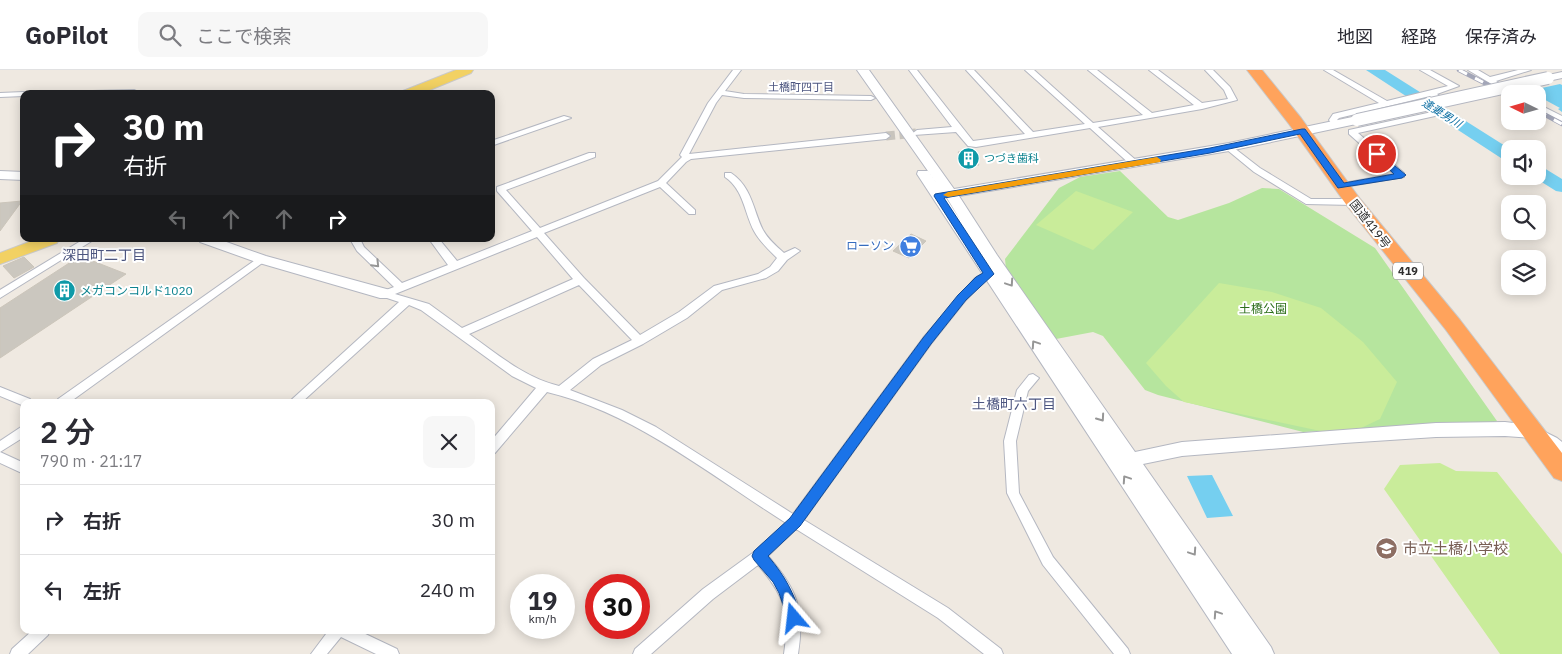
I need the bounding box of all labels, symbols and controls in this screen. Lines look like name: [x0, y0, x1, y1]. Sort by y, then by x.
search box: [138, 12, 488, 57]
text: GoPilot: [25, 19, 108, 51]
icon: search: [156, 21, 184, 49]
text: ここで検索: [196, 24, 291, 48]
text: 地図: [1337, 25, 1373, 48]
text: 経路: [1401, 25, 1437, 48]
text: 保存済み: [1465, 25, 1537, 48]
district label: 土橋町四丁目: [768, 80, 834, 94]
north arrow: [1501, 85, 1546, 130]
map controls: [1501, 85, 1546, 295]
water label: 逢妻男川: [1420, 95, 1465, 131]
text: 30 m: [123, 104, 205, 150]
icon: right: [40, 110, 105, 175]
pin: [1356, 133, 1398, 175]
icon: arrive: [1363, 140, 1391, 168]
button: sound: [1501, 140, 1546, 185]
building icon: つづき歯科: [956, 146, 980, 170]
text: 右折: [123, 151, 167, 180]
place label: つづき歯科: [984, 151, 1039, 165]
button: search: [1501, 195, 1546, 240]
street label: 国道419号: [1347, 196, 1394, 251]
icon: left: [164, 205, 192, 233]
icon: ahead: [217, 205, 245, 233]
icon: ahead: [270, 205, 298, 233]
icon: right: [323, 205, 351, 233]
supermarket icon: ローソン: [898, 234, 922, 258]
place label: ローソン: [846, 238, 894, 253]
district label: 深田町二丁目: [62, 246, 146, 264]
button: layers: [1501, 250, 1546, 295]
one-way arrow: [370, 259, 379, 268]
road number: 419: [1393, 262, 1423, 280]
one-way arrow: [1003, 278, 1013, 287]
building icon: メガコンコルド1020: [52, 279, 76, 303]
place label: メガコンコルド1020: [80, 283, 193, 298]
park label: 土橋公園: [1239, 301, 1287, 316]
one-way arrow: [1032, 340, 1042, 349]
district label: 土橋町六丁目: [972, 395, 1056, 413]
text: 2 分: [40, 412, 95, 451]
one-way arrow: [1095, 412, 1104, 421]
button: close: [423, 416, 475, 468]
text: 790 m · 21:17: [40, 451, 142, 471]
one-way arrow: [1123, 475, 1132, 484]
icon: right: [40, 506, 68, 534]
text: 30 m: [431, 508, 475, 532]
text: 右折: [83, 509, 121, 533]
school or university icon: 市立土橋小学校: [1375, 537, 1399, 561]
place label: 市立土橋小学校: [1403, 539, 1508, 558]
one-way arrow: [1187, 546, 1196, 555]
speed limit sign: 30: [585, 574, 650, 639]
icon: left: [40, 576, 68, 604]
text: 240 m: [420, 578, 475, 602]
text: 左折: [83, 579, 121, 603]
text: 19: [527, 584, 558, 617]
position arrow: [767, 591, 819, 643]
one-way arrow: [1213, 610, 1223, 619]
text: km/h: [528, 611, 557, 626]

